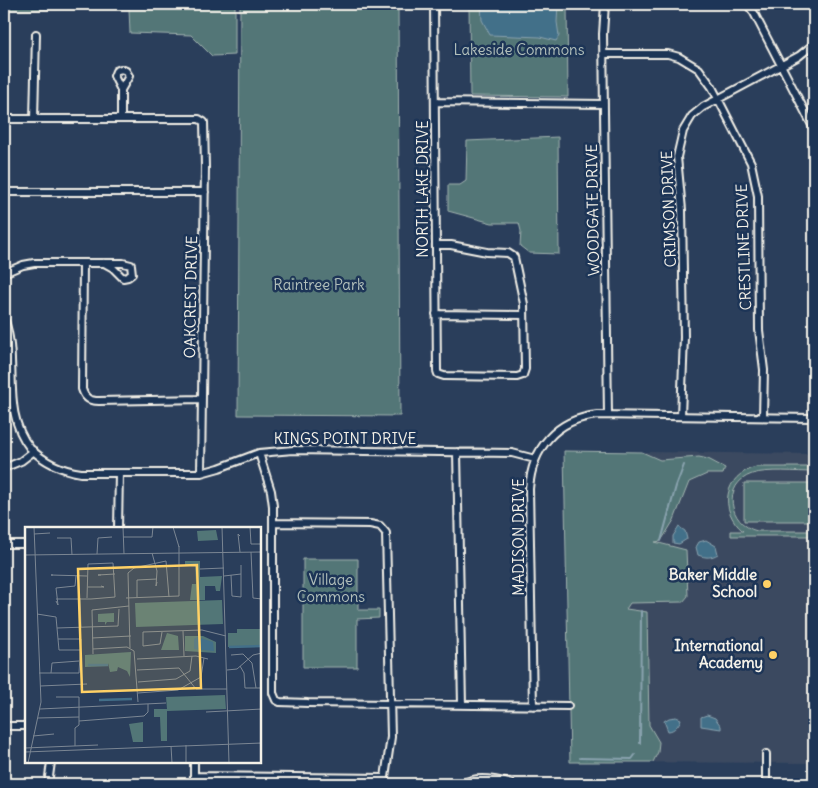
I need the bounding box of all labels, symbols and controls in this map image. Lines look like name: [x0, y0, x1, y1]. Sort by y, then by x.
park label: Lakeside Commons: [453, 40, 585, 59]
street label: NORTH LAKE DRIVE: [413, 120, 432, 258]
street label: WOODGATE DRIVE: [582, 143, 603, 276]
street label: CRIMSON DRIVE: [657, 150, 680, 268]
street label: CRESTLINE DRIVE: [732, 183, 755, 311]
street label: OAKCREST DRIVE: [180, 235, 201, 359]
park label: Raintree Park: [273, 275, 365, 294]
street label: KINGS POINT DRIVE: [274, 429, 416, 448]
street label: MADISON DRIVE: [509, 478, 528, 596]
inset map: [25, 527, 261, 763]
place label: Baker Middle School: [669, 565, 757, 601]
park label: Village Commons: [297, 570, 365, 606]
marker: Baker Middle School: [761, 578, 773, 590]
place label: International Academy: [674, 636, 763, 673]
marker: International Academy: [767, 649, 779, 661]

